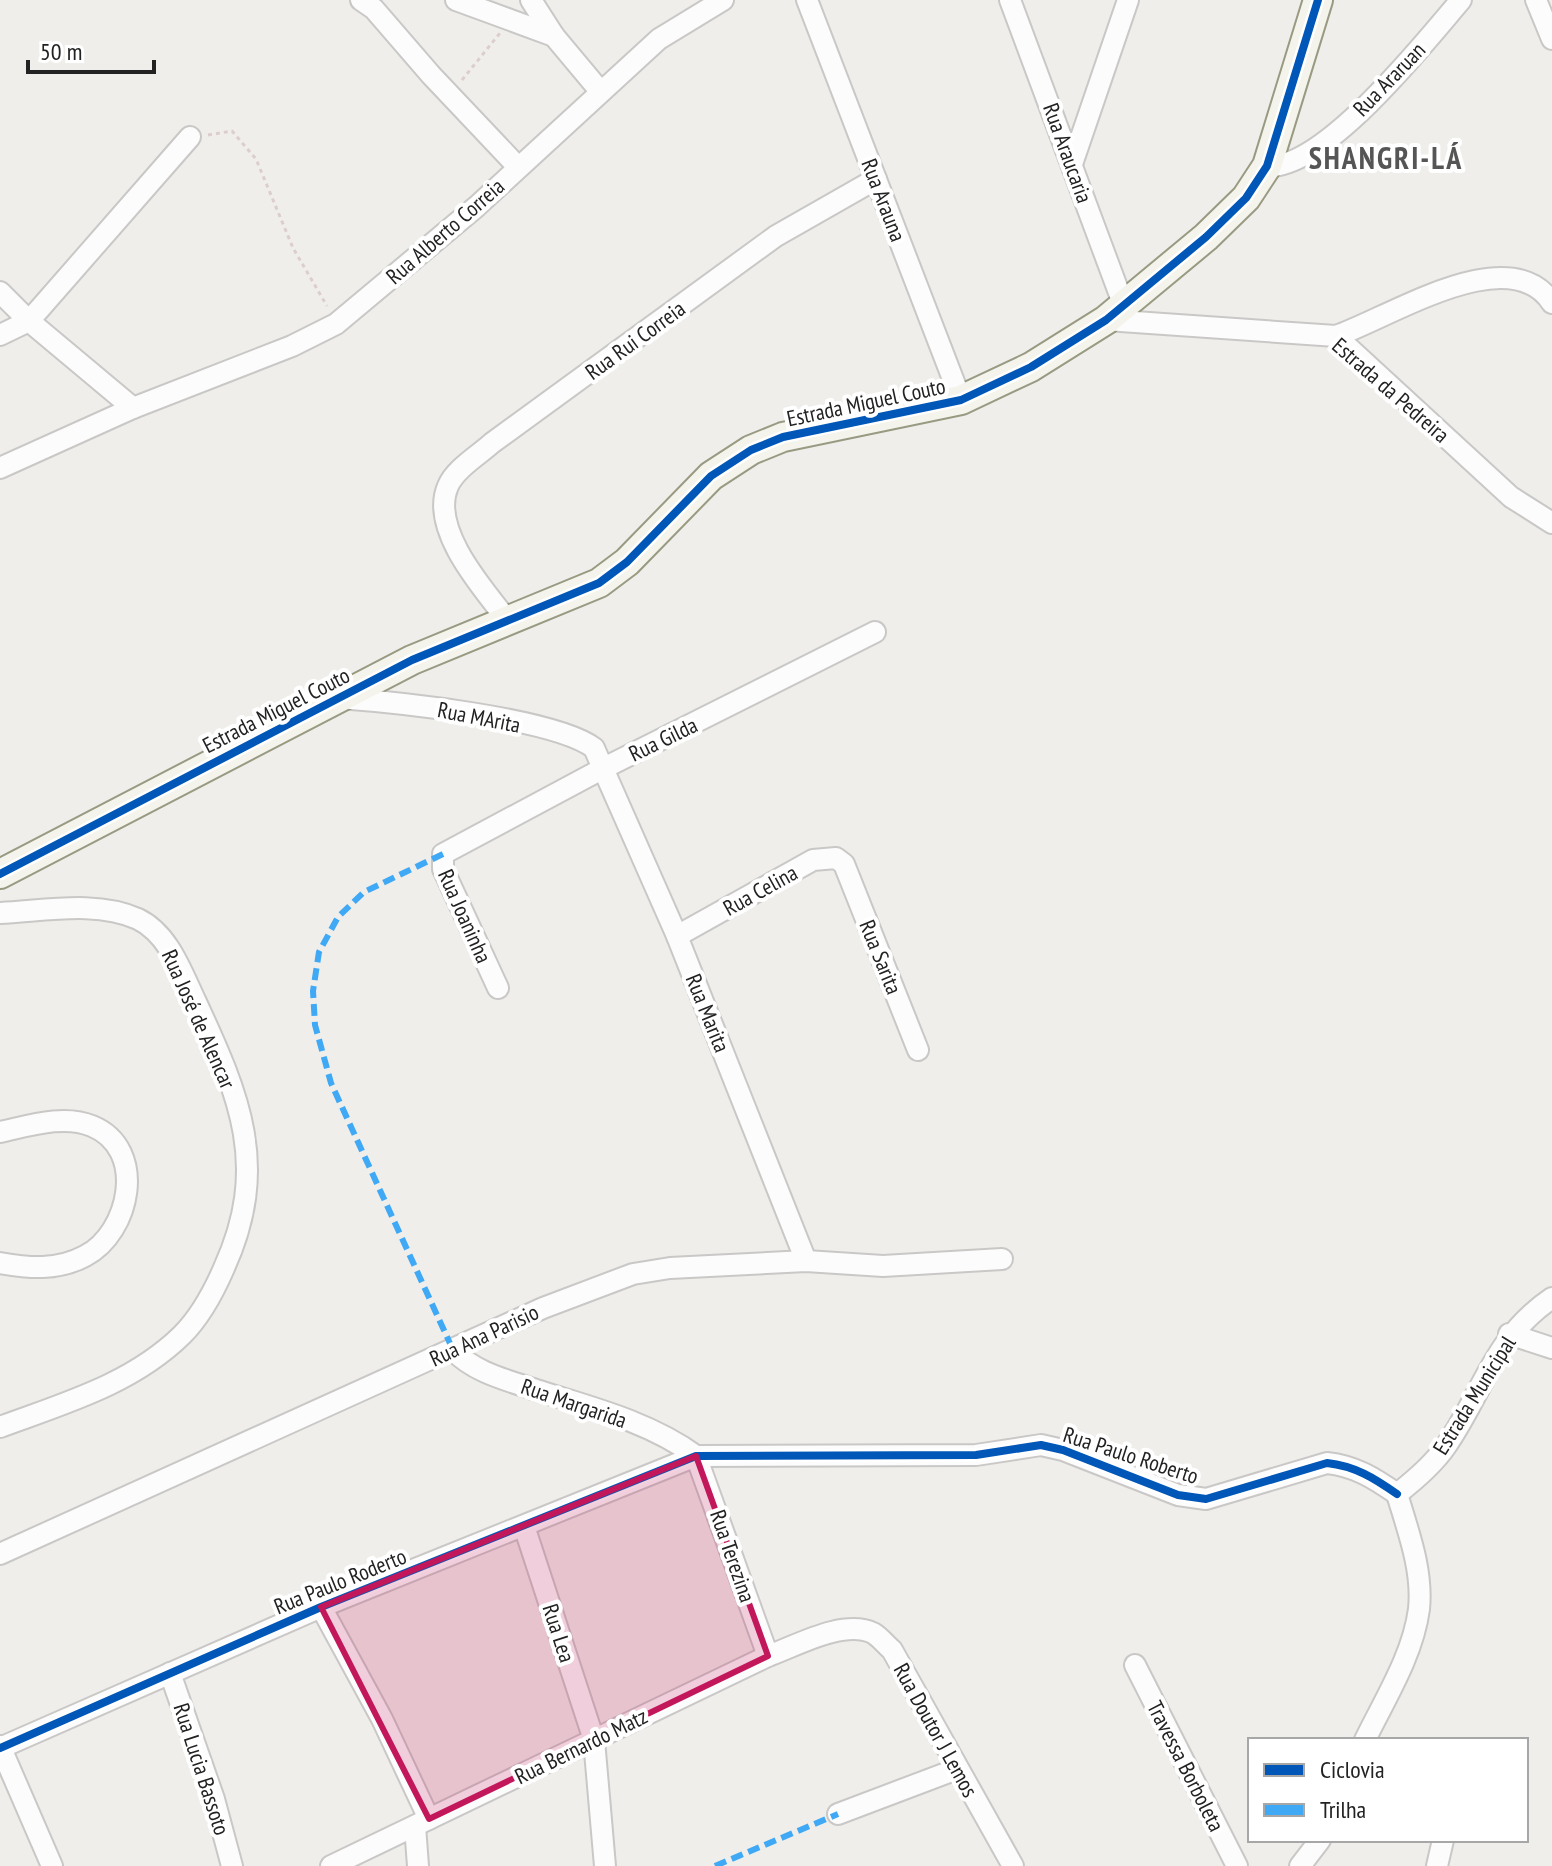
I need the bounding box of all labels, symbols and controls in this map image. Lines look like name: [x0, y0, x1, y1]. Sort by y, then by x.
scale bar: [28, 24, 154, 74]
text: 50 m: [40, 36, 82, 67]
street label: Rua Araruan: [1347, 36, 1431, 122]
street label: Rua Araucaria: [1037, 99, 1099, 207]
district label: SHANGRI-LÁ: [1309, 138, 1463, 177]
street label: Rua Arauna: [855, 155, 913, 245]
street label: Rua Alberto Correia: [380, 172, 510, 290]
street label: Rua Rui Correia: [580, 294, 690, 386]
street label: Estrada da Pedreira: [1327, 331, 1455, 449]
street label: Estrada Miguel Couto: [784, 372, 948, 432]
street label: Estrada Miguel Couto: [198, 661, 354, 759]
street label: Rua MArita: [435, 695, 523, 739]
street label: Rua Gilda: [624, 710, 702, 768]
street label: Rua Celina: [718, 858, 802, 922]
street label: Rua Joaninha: [432, 865, 498, 967]
street label: Rua Sarita: [854, 916, 908, 998]
street label: Rua José de Alencar: [156, 945, 242, 1093]
street label: Rua Marita: [680, 970, 736, 1056]
street label: Rua Ana Parisio: [425, 1298, 543, 1372]
street label: Estrada Municipal: [1426, 1330, 1522, 1460]
street label: Rua Margarida: [518, 1372, 630, 1434]
street label: Rua Paulo Roberto: [1060, 1420, 1202, 1490]
street label: Rua Terezina: [704, 1506, 762, 1606]
street label: Rua Paulo Roderto: [270, 1542, 410, 1620]
street label: Rua Lea: [536, 1600, 582, 1666]
street label: Rua Doutor J Lemos: [888, 1658, 984, 1802]
street label: Travessa Borboleta: [1141, 1696, 1231, 1836]
street label: Rua Lucia Bassoto: [168, 1700, 236, 1838]
street label: Rua Bernardo Matz: [510, 1702, 652, 1790]
legend: [1248, 1738, 1528, 1842]
text: Ciclovia: [1320, 1754, 1385, 1785]
text: Trilha: [1320, 1794, 1366, 1825]

